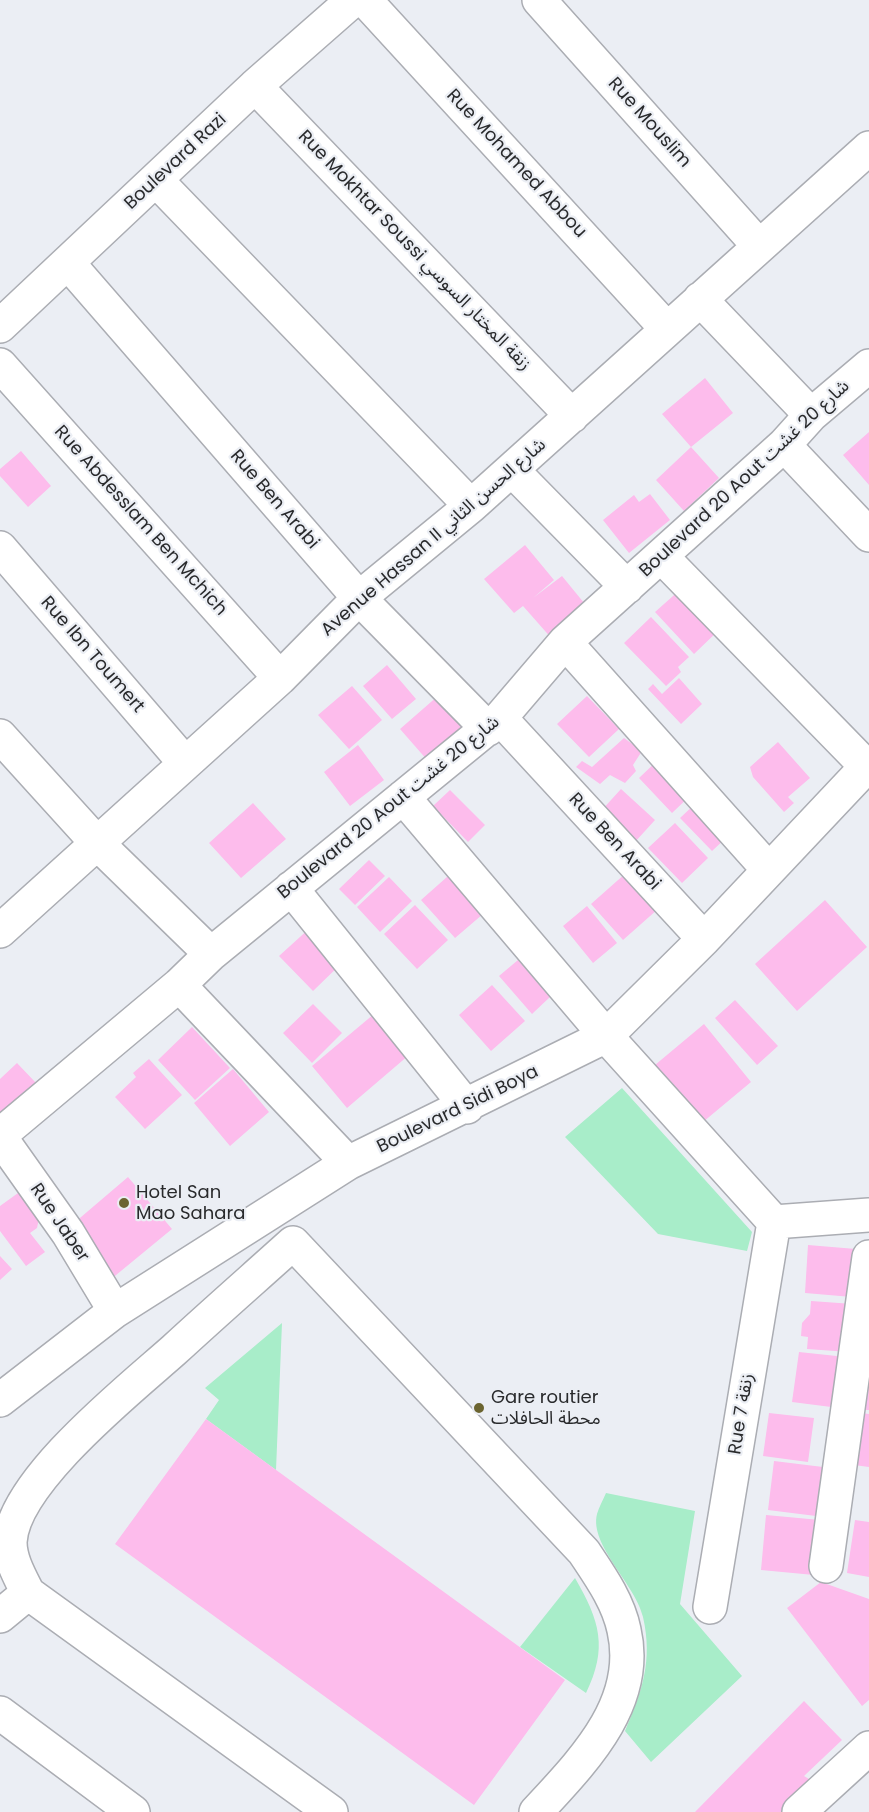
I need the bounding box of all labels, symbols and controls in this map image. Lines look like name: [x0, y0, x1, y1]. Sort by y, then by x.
street label: Rue Mouslim: [603, 74, 695, 172]
street label: Rue Mohamed Abbou: [441, 85, 591, 243]
street label: Boulevard Razi: [121, 109, 231, 215]
street label: Rue Mokhtar Soussi زنقة المختار السوسي: [293, 126, 535, 376]
street label: Boulevard 20 Aout شارع 20 غشت: [636, 376, 854, 582]
street label: Rue Abdesslam Ben Mchich: [49, 422, 231, 620]
street label: Avenue Hassan II شارع الحسن الثاني: [317, 435, 551, 641]
street label: Rue Ben Arabi: [225, 446, 323, 554]
street label: Rue Ibn Toumert: [36, 592, 148, 718]
street label: Boulevard 20 Aout شارع 20 غشت: [274, 712, 504, 904]
street label: Rue Ben Arabi: [564, 789, 664, 895]
street label: Boulevard Sidi Boya: [374, 1062, 542, 1158]
street label: Rue Jaber: [25, 1180, 93, 1266]
place label: Hotel San Mao Sahara: [136, 1182, 245, 1224]
marker: Hotel San Mao Sahara: [117, 1196, 131, 1210]
street label: Rue 7 زنقة: [725, 1372, 759, 1456]
place label: Gare routier محطة الحافلات: [491, 1387, 601, 1430]
marker: Gare routier محطة الحافلات: [472, 1401, 486, 1415]

